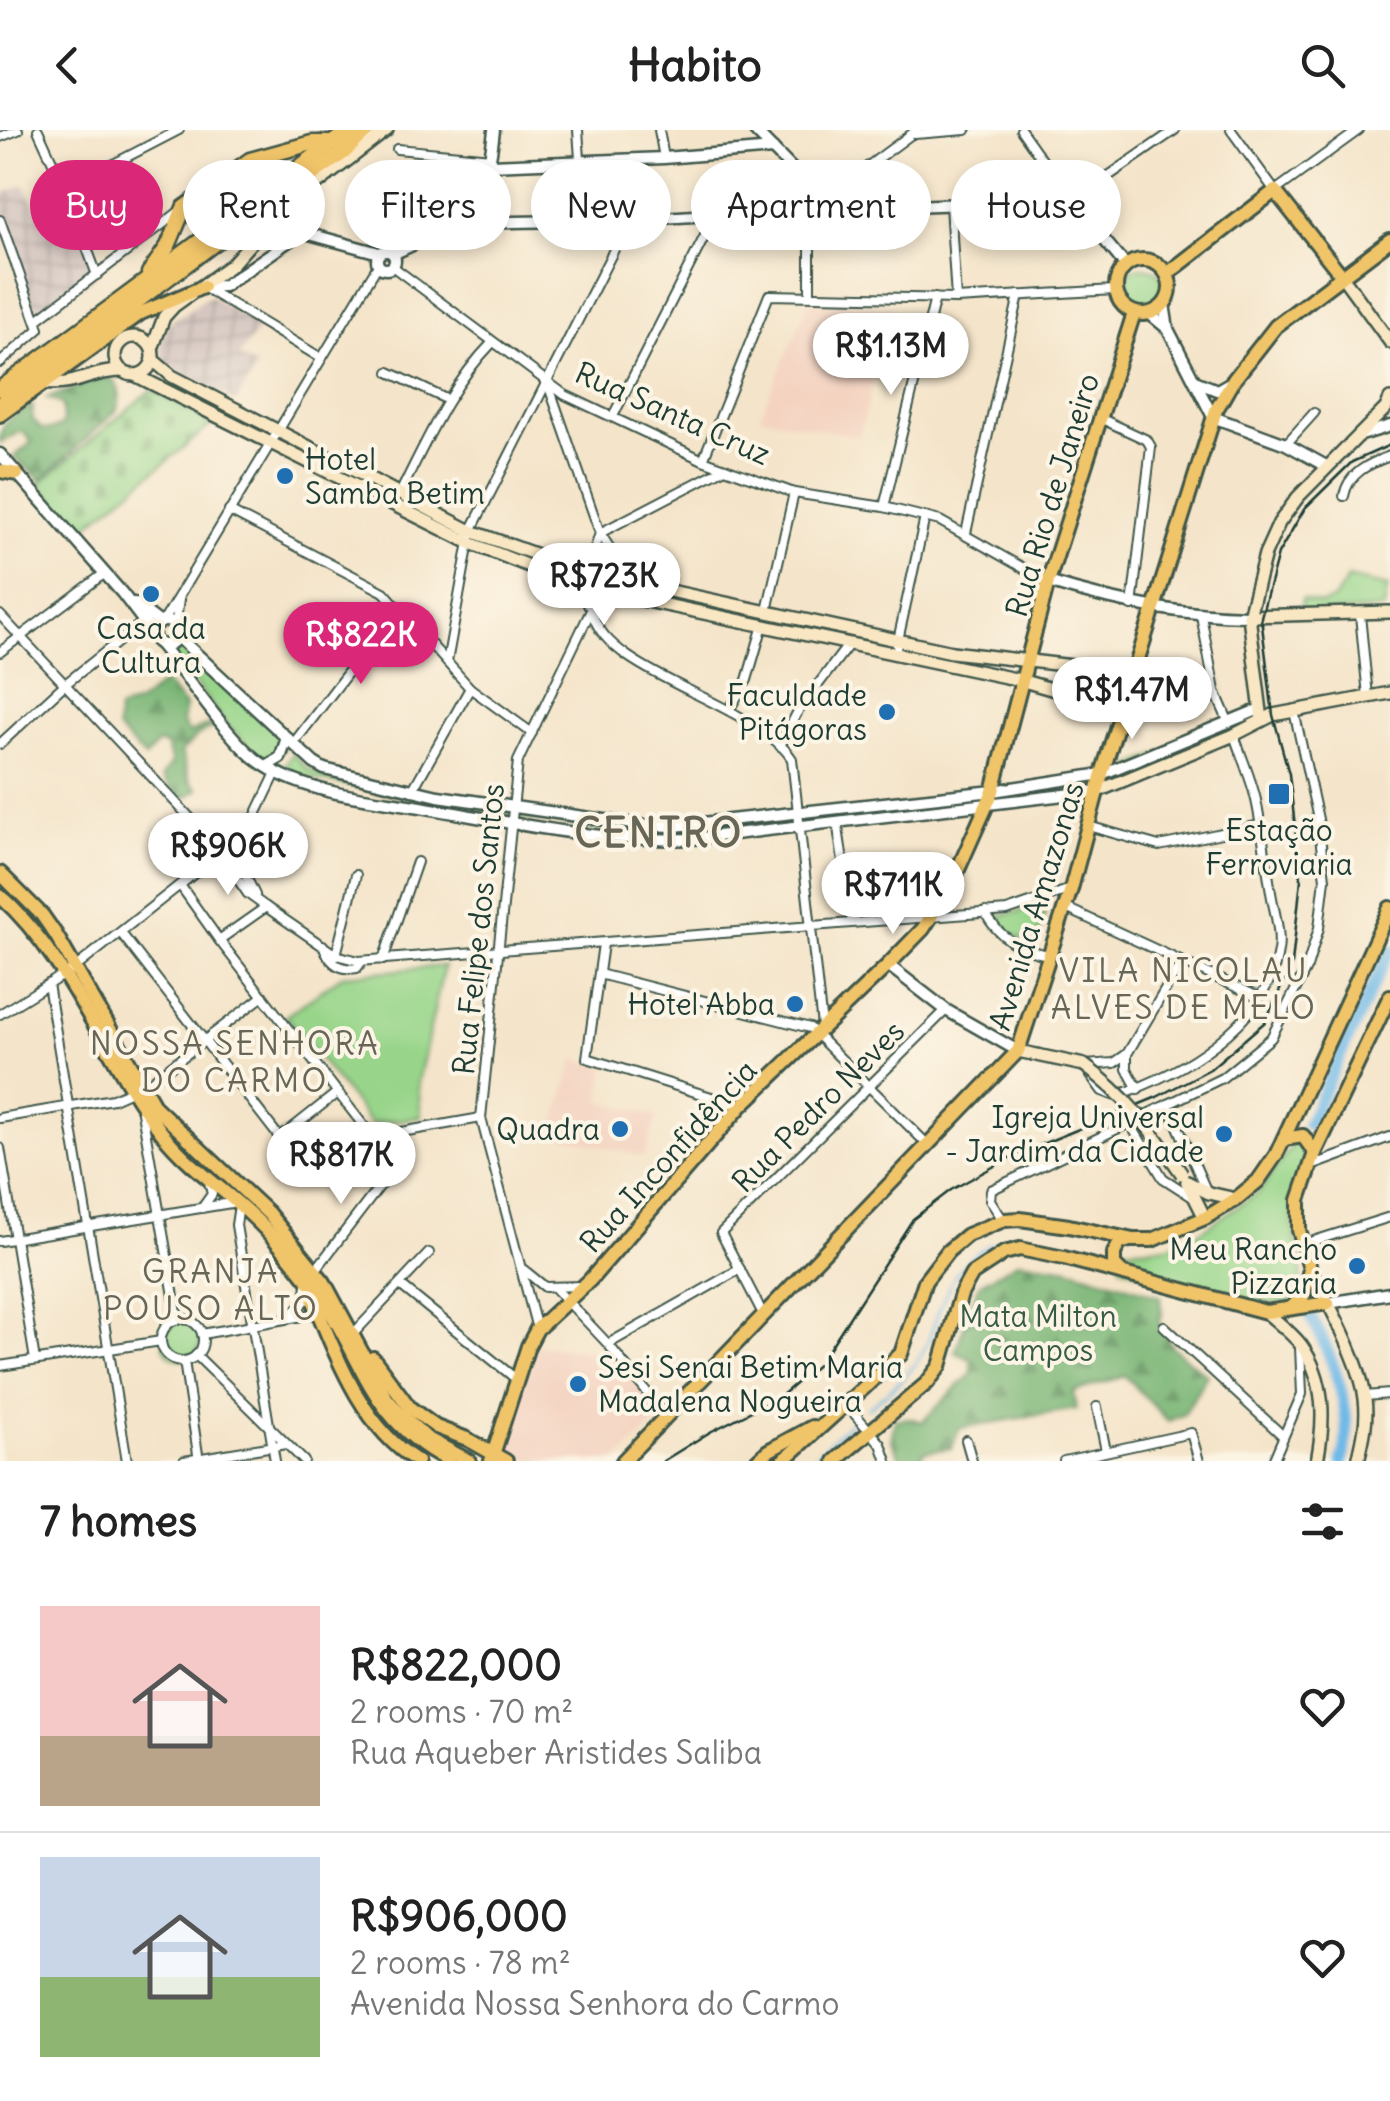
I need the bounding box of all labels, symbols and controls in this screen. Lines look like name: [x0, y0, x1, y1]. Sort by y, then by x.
text: Habito: [628, 37, 762, 93]
icon: back: [40, 38, 95, 93]
icon: search: [1295, 38, 1350, 93]
chip: Buy: [30, 160, 163, 250]
chip: Rent: [183, 160, 325, 250]
chip: Filters: [345, 160, 511, 250]
chip: New: [531, 160, 671, 250]
chip: Apartment: [691, 160, 931, 250]
chip: House: [951, 160, 1121, 250]
pin: R$1.13M: [799, 313, 983, 398]
text: R$1.13M: [835, 325, 947, 366]
street label: Rua Santa Cruz: [570, 353, 776, 473]
street label: Rua Rio de Janeiro: [997, 369, 1107, 621]
place label: Hotel Samba Betim: [305, 440, 485, 512]
marker: Hotel Samba Betim: [274, 465, 296, 487]
pin: R$723K: [523, 543, 685, 628]
text: R$723K: [549, 555, 659, 596]
marker: Casa da Cultura: [140, 583, 162, 605]
pin: R$822K: [280, 602, 442, 687]
place label: Casa da Cultura: [96, 609, 206, 681]
text: R$822K: [305, 614, 417, 655]
pin: R$1.47M: [1040, 657, 1224, 742]
text: R$1.47M: [1074, 669, 1190, 710]
place label: Faculdade Pitágoras: [727, 676, 867, 748]
marker: Faculdade Pitágoras: [876, 701, 898, 723]
street label: Avenida Amazonas: [980, 777, 1092, 1035]
street label: Rua Felipe dos Santos: [444, 781, 512, 1077]
marker: Estação Ferroviaria: [1266, 781, 1292, 807]
district label: CENTRO: [574, 808, 744, 858]
place label: Estação Ferroviaria: [1205, 811, 1353, 883]
pin: R$906K: [147, 813, 309, 898]
text: R$906K: [170, 825, 286, 866]
pin: R$711K: [812, 852, 974, 937]
text: R$711K: [844, 864, 942, 905]
district label: VILA NICOLAU ALVES DE MELO: [1051, 950, 1317, 1028]
place label: Hotel Abba: [627, 985, 775, 1023]
marker: Hotel Abba: [784, 993, 806, 1015]
street label: Rua Pedro Neves: [724, 1012, 912, 1200]
district label: NOSSA SENHORA DO CARMO: [90, 1023, 380, 1101]
street label: Rua Inconfidência: [571, 1052, 765, 1260]
place label: Igreja Universal - Jardim da Cidade: [945, 1098, 1204, 1170]
place label: Quadra: [496, 1110, 600, 1148]
marker: Quadra: [609, 1118, 631, 1140]
pin: R$817K: [260, 1122, 422, 1207]
marker: Igreja Universal - Jardim da Cidade: [1213, 1123, 1235, 1145]
text: R$817K: [289, 1134, 393, 1175]
place label: Meu Rancho Pizzaria: [1169, 1230, 1337, 1302]
district label: GRANJA POUSO ALTO: [103, 1251, 319, 1329]
marker: Meu Rancho Pizzaria: [1346, 1255, 1368, 1277]
park label: Mata Milton Campos: [959, 1297, 1117, 1369]
place label: Sesi Senai Betim Maria Madalena Nogueira: [598, 1348, 903, 1420]
marker: Sesi Senai Betim Maria Madalena Nogueira: [567, 1373, 589, 1395]
icon: filters: [1295, 1494, 1350, 1549]
text: 7 homes: [40, 1495, 197, 1547]
text: R$822,000: [350, 1639, 562, 1691]
icon: home: [120, 1646, 240, 1766]
icon: heart: [1295, 1679, 1350, 1734]
text: 2 rooms · 70 m²: [350, 1691, 573, 1732]
text: Rua Aqueber Aristides Saliba: [350, 1732, 762, 1773]
text: R$906,000: [350, 1890, 568, 1942]
icon: home: [120, 1897, 240, 2017]
icon: heart: [1295, 1930, 1350, 1985]
text: 2 rooms · 78 m²: [350, 1942, 571, 1983]
text: Avenida Nossa Senhora do Carmo: [350, 1983, 840, 2024]

